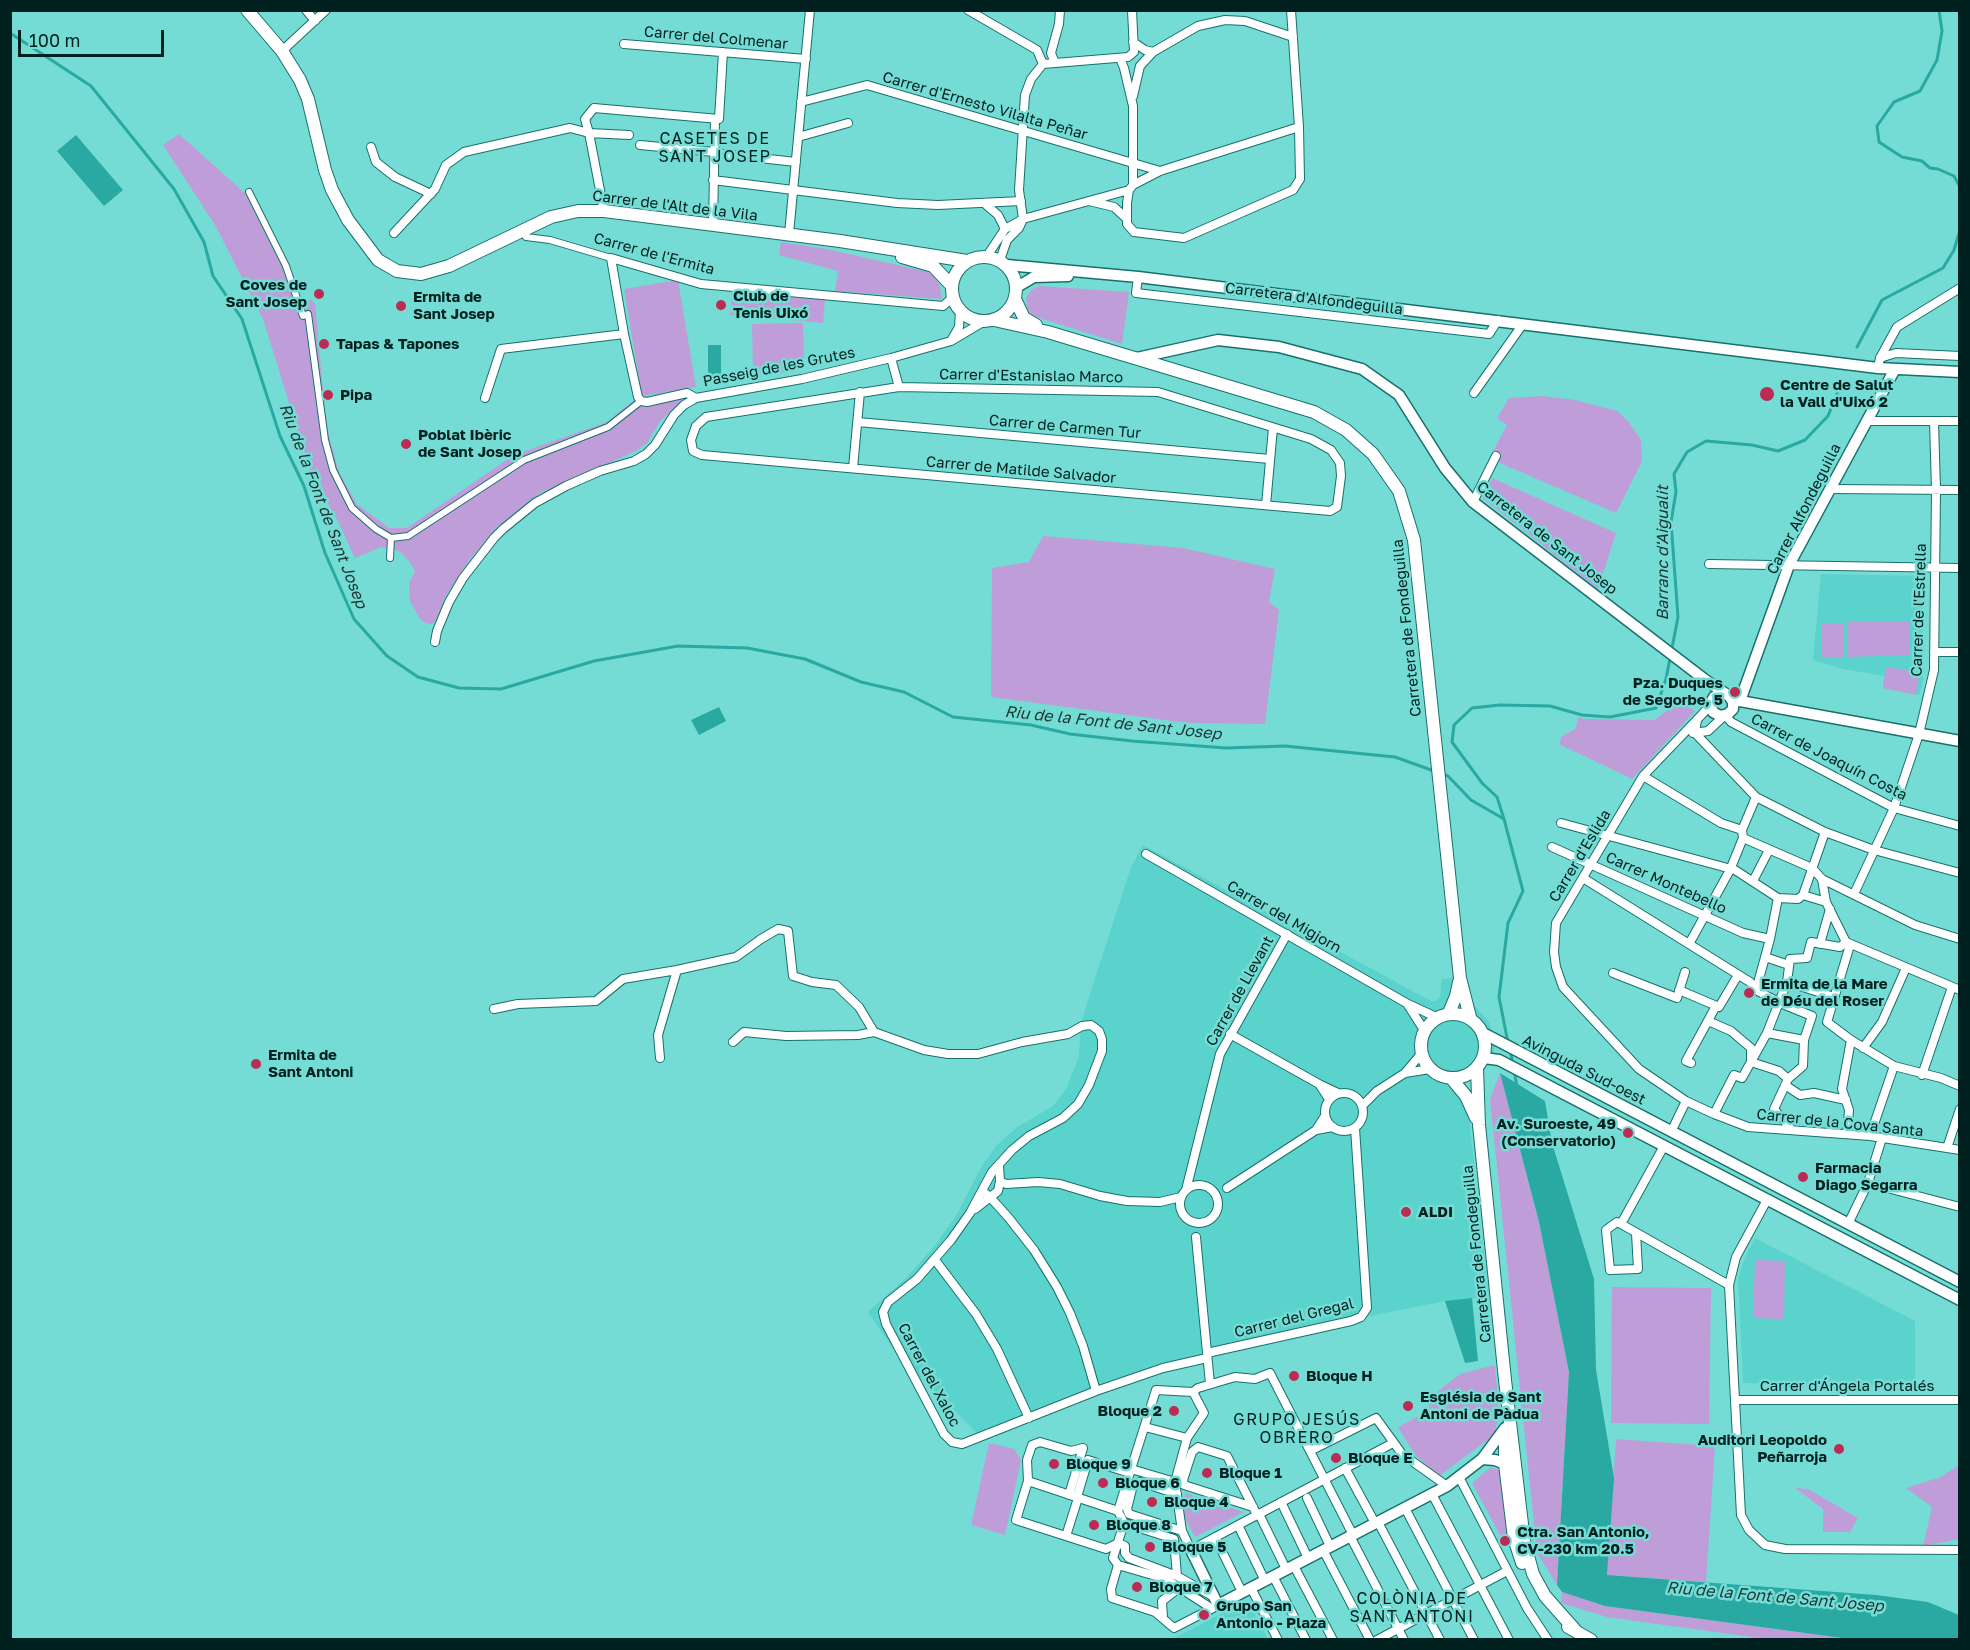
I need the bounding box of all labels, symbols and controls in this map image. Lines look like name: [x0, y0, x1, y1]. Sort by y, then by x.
scale bar: [21, 18, 166, 56]
street label: Carrer del Colmenar: [643, 23, 789, 53]
text: 100 m: [29, 29, 80, 51]
street label: Carrer d'Ernesto Vilalta Peñar: [880, 68, 1090, 144]
district label: CASETES DE SANT JOSEP: [658, 129, 772, 167]
street label: Carrer de l'Alt de la Vila: [591, 187, 759, 225]
street label: Carrer de l'Ermita: [592, 229, 716, 279]
place label: Coves de Sant Josep: [225, 276, 307, 311]
street label: Carretera d'Alfondeguilla: [1224, 279, 1404, 319]
marker: Coves de Sant Josep: [312, 287, 326, 301]
place label: Club de Tenis Uixó: [733, 287, 808, 322]
place label: Ermita de Sant Josep: [413, 288, 495, 323]
marker: Club de Tenis Uixó: [714, 298, 728, 312]
marker: Ermita de Sant Josep: [394, 299, 408, 313]
place label: Tapas & Tapones: [336, 335, 460, 353]
marker: Tapas & Tapones: [317, 337, 331, 351]
street label: Passeig de les Grutes: [701, 343, 857, 391]
street label: Carrer d'Estanislao Marco: [939, 365, 1123, 387]
place label: Centre de Salut la Vall d'Uixó 2: [1780, 376, 1893, 411]
marker: Centre de Salut la Vall d'Uixó 2: [1758, 385, 1776, 403]
place label: Pipa: [340, 386, 372, 404]
marker: Pipa: [321, 388, 335, 402]
water label: Riu de la Font de Sant Josep: [275, 401, 371, 611]
street label: Carrer de Carmen Tur: [988, 411, 1142, 443]
place label: Poblat Ibèric de Sant Josep: [418, 426, 521, 461]
marker: Poblat Ibèric de Sant Josep: [399, 437, 413, 451]
street label: Carrer Alfondeguilla: [1763, 440, 1845, 578]
street label: Carrer de Matilde Salvador: [925, 453, 1117, 487]
street label: Carretera de Sant Josep: [1473, 478, 1621, 598]
water label: Barranc d'Aigualit: [1653, 485, 1673, 621]
street label: Carretera de Fondeguilla: [1389, 538, 1425, 718]
street label: Carrer de l'Estrella: [1908, 543, 1930, 677]
place label: Pza. Duques de Segorbe, 5: [1623, 674, 1723, 709]
marker: Pza. Duques de Segorbe, 5: [1728, 685, 1742, 699]
water label: Riu de la Font de Sant Josep: [1004, 702, 1222, 744]
street label: Carrer de Joaquín Costa: [1748, 710, 1910, 804]
street label: Carrer d'Eslida: [1545, 807, 1615, 905]
street label: Carrer Montebello: [1603, 848, 1729, 918]
street label: Carrer del Migjorn: [1224, 877, 1344, 957]
street label: Carrer de Llevant: [1202, 933, 1278, 1049]
place label: Ermita de la Mare de Déu del Roser: [1761, 975, 1888, 1010]
marker: Ermita de la Mare de Déu del Roser: [1742, 986, 1756, 1000]
street label: Avinguda Sud-oest: [1519, 1031, 1649, 1109]
place label: Ermita de Sant Antoni: [268, 1046, 353, 1081]
marker: Ermita de Sant Antoni: [249, 1057, 263, 1071]
street label: Carrer de la Cova Santa: [1756, 1105, 1924, 1141]
place label: Av. Suroeste, 49 (Conservatorio): [1497, 1115, 1616, 1150]
marker: Av. Suroeste, 49 (Conservatorio): [1621, 1126, 1635, 1140]
place label: Farmacia Diago Segarra: [1815, 1159, 1918, 1194]
street label: Carretera de Fondeguilla: [1459, 1164, 1495, 1344]
marker: Farmacia Diago Segarra: [1796, 1170, 1810, 1184]
place label: ALDI: [1418, 1203, 1453, 1221]
marker: ALDI: [1399, 1205, 1413, 1219]
street label: Carrer del Gregal: [1232, 1294, 1356, 1342]
street label: Carrer del Xaloc: [894, 1320, 964, 1430]
place label: Bloque H: [1306, 1367, 1373, 1385]
marker: Bloque H: [1287, 1369, 1301, 1383]
street label: Carrer d'Ángela Portalés: [1760, 1377, 1934, 1395]
place label: Església de Sant Antoni de Pàdua: [1420, 1388, 1541, 1423]
marker: Església de Sant Antoni de Pàdua: [1401, 1399, 1415, 1413]
place label: Bloque 2: [1098, 1402, 1162, 1420]
marker: Bloque 2: [1167, 1404, 1181, 1418]
district label: GRUPO JESÚS OBRERO: [1233, 1410, 1361, 1448]
place label: Auditori Leopoldo Peñarroja: [1698, 1431, 1827, 1466]
marker: Auditori Leopoldo Peñarroja: [1832, 1442, 1846, 1456]
place label: Bloque E: [1348, 1449, 1413, 1467]
marker: Bloque E: [1329, 1451, 1343, 1465]
place label: Bloque 9: [1066, 1455, 1131, 1473]
marker: Bloque 9: [1047, 1457, 1061, 1471]
place label: Bloque 1: [1219, 1464, 1282, 1482]
marker: Bloque 1: [1200, 1466, 1214, 1480]
place label: Bloque 6: [1115, 1474, 1180, 1492]
marker: Bloque 6: [1096, 1476, 1110, 1490]
place label: Bloque 4: [1164, 1493, 1229, 1511]
marker: Bloque 4: [1145, 1495, 1159, 1509]
place label: Bloque 8: [1106, 1516, 1171, 1534]
marker: Bloque 8: [1087, 1518, 1101, 1532]
place label: Ctra. San Antonio, CV-230 km 20.5: [1517, 1523, 1650, 1558]
marker: Ctra. San Antonio, CV-230 km 20.5: [1498, 1534, 1512, 1548]
place label: Bloque 5: [1162, 1538, 1226, 1556]
marker: Bloque 5: [1143, 1540, 1157, 1554]
place label: Bloque 7: [1149, 1578, 1212, 1596]
water label: Riu de la Font de Sant Josep: [1666, 1578, 1884, 1616]
marker: Bloque 7: [1130, 1580, 1144, 1594]
district label: COLÒNIA DE SANT ANTONI: [1350, 1589, 1474, 1627]
place label: Grupo San Antonio - Plaza: [1216, 1597, 1326, 1632]
marker: Grupo San Antonio - Plaza: [1197, 1608, 1211, 1622]

